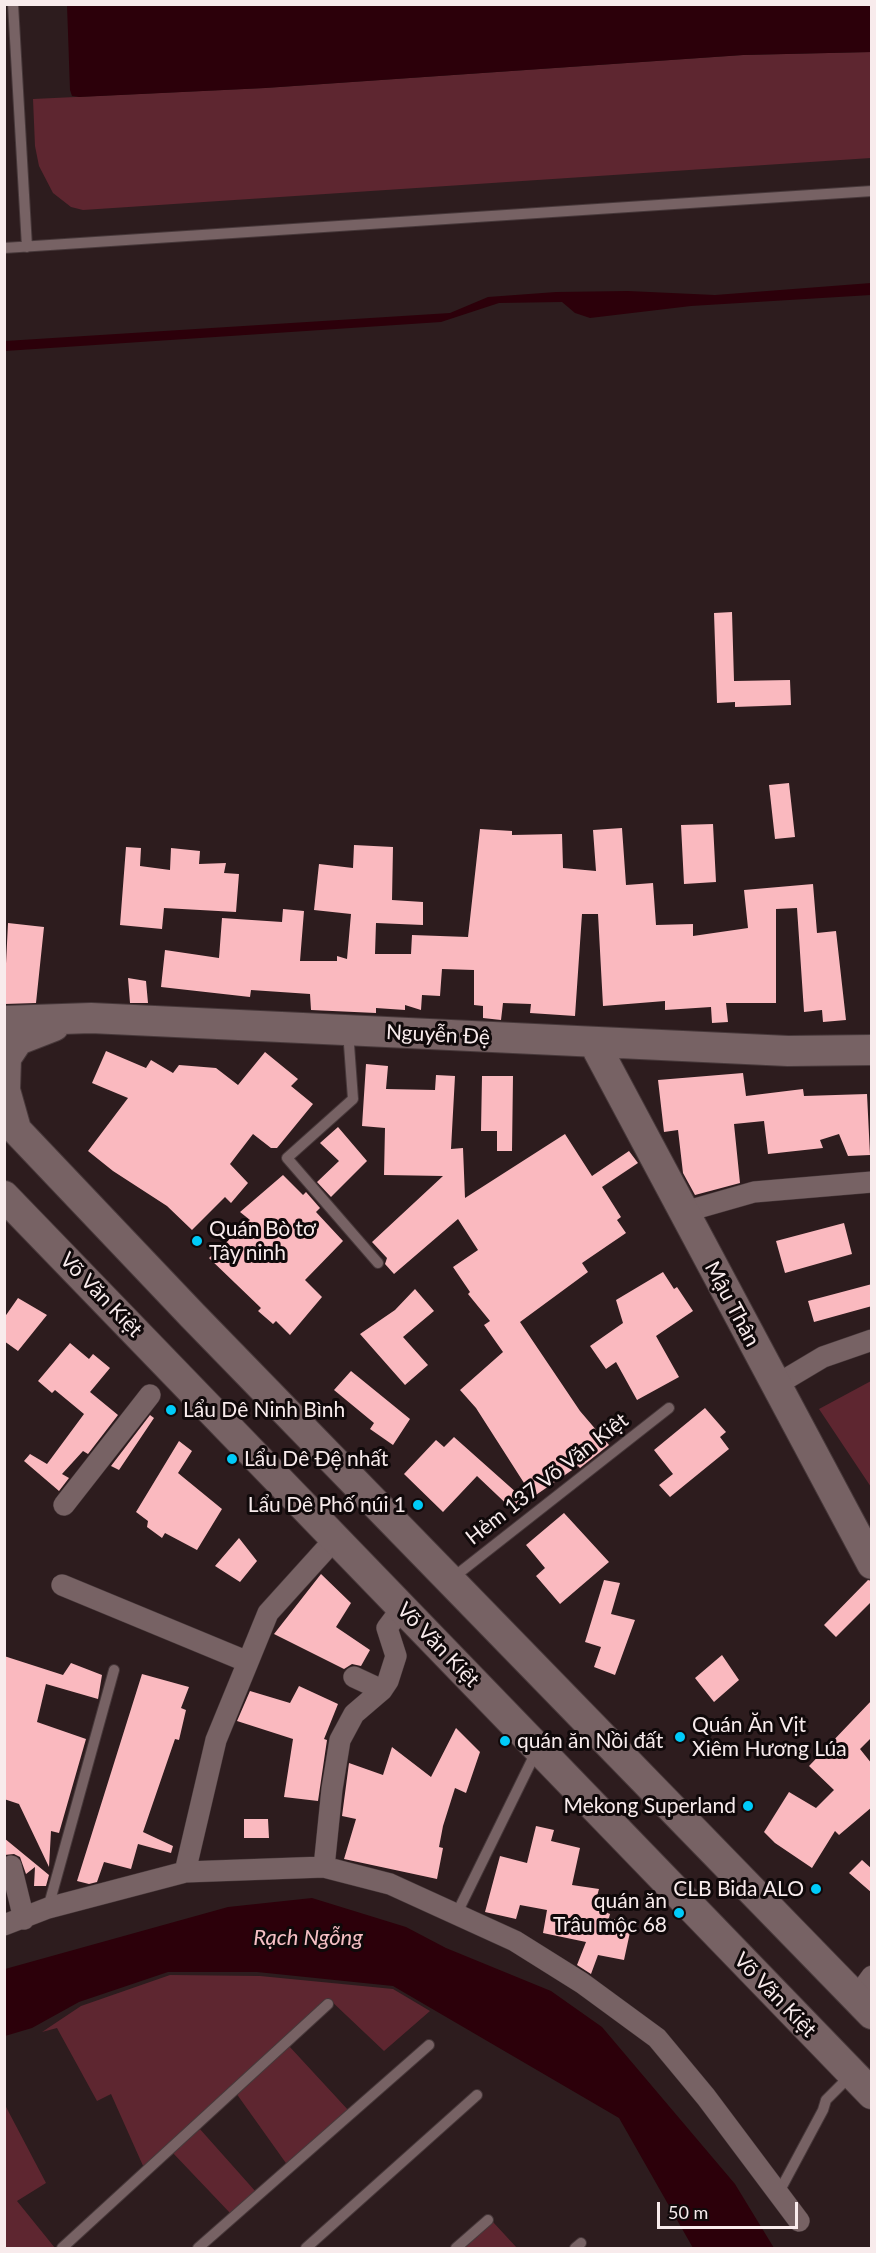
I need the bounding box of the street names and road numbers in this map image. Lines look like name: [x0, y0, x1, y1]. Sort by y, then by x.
street label: Nguyễn Đệ: [385, 1020, 491, 1050]
street label: Võ Văn Kiệt: [54, 1247, 148, 1343]
street label: Mậu Thân: [699, 1257, 765, 1351]
street label: Hẻm 137 Võ Văn Kiệt: [461, 1408, 633, 1550]
street label: Võ Văn Kiệt: [391, 1597, 485, 1693]
street label: Võ Văn Kiệt: [728, 1947, 822, 2043]

